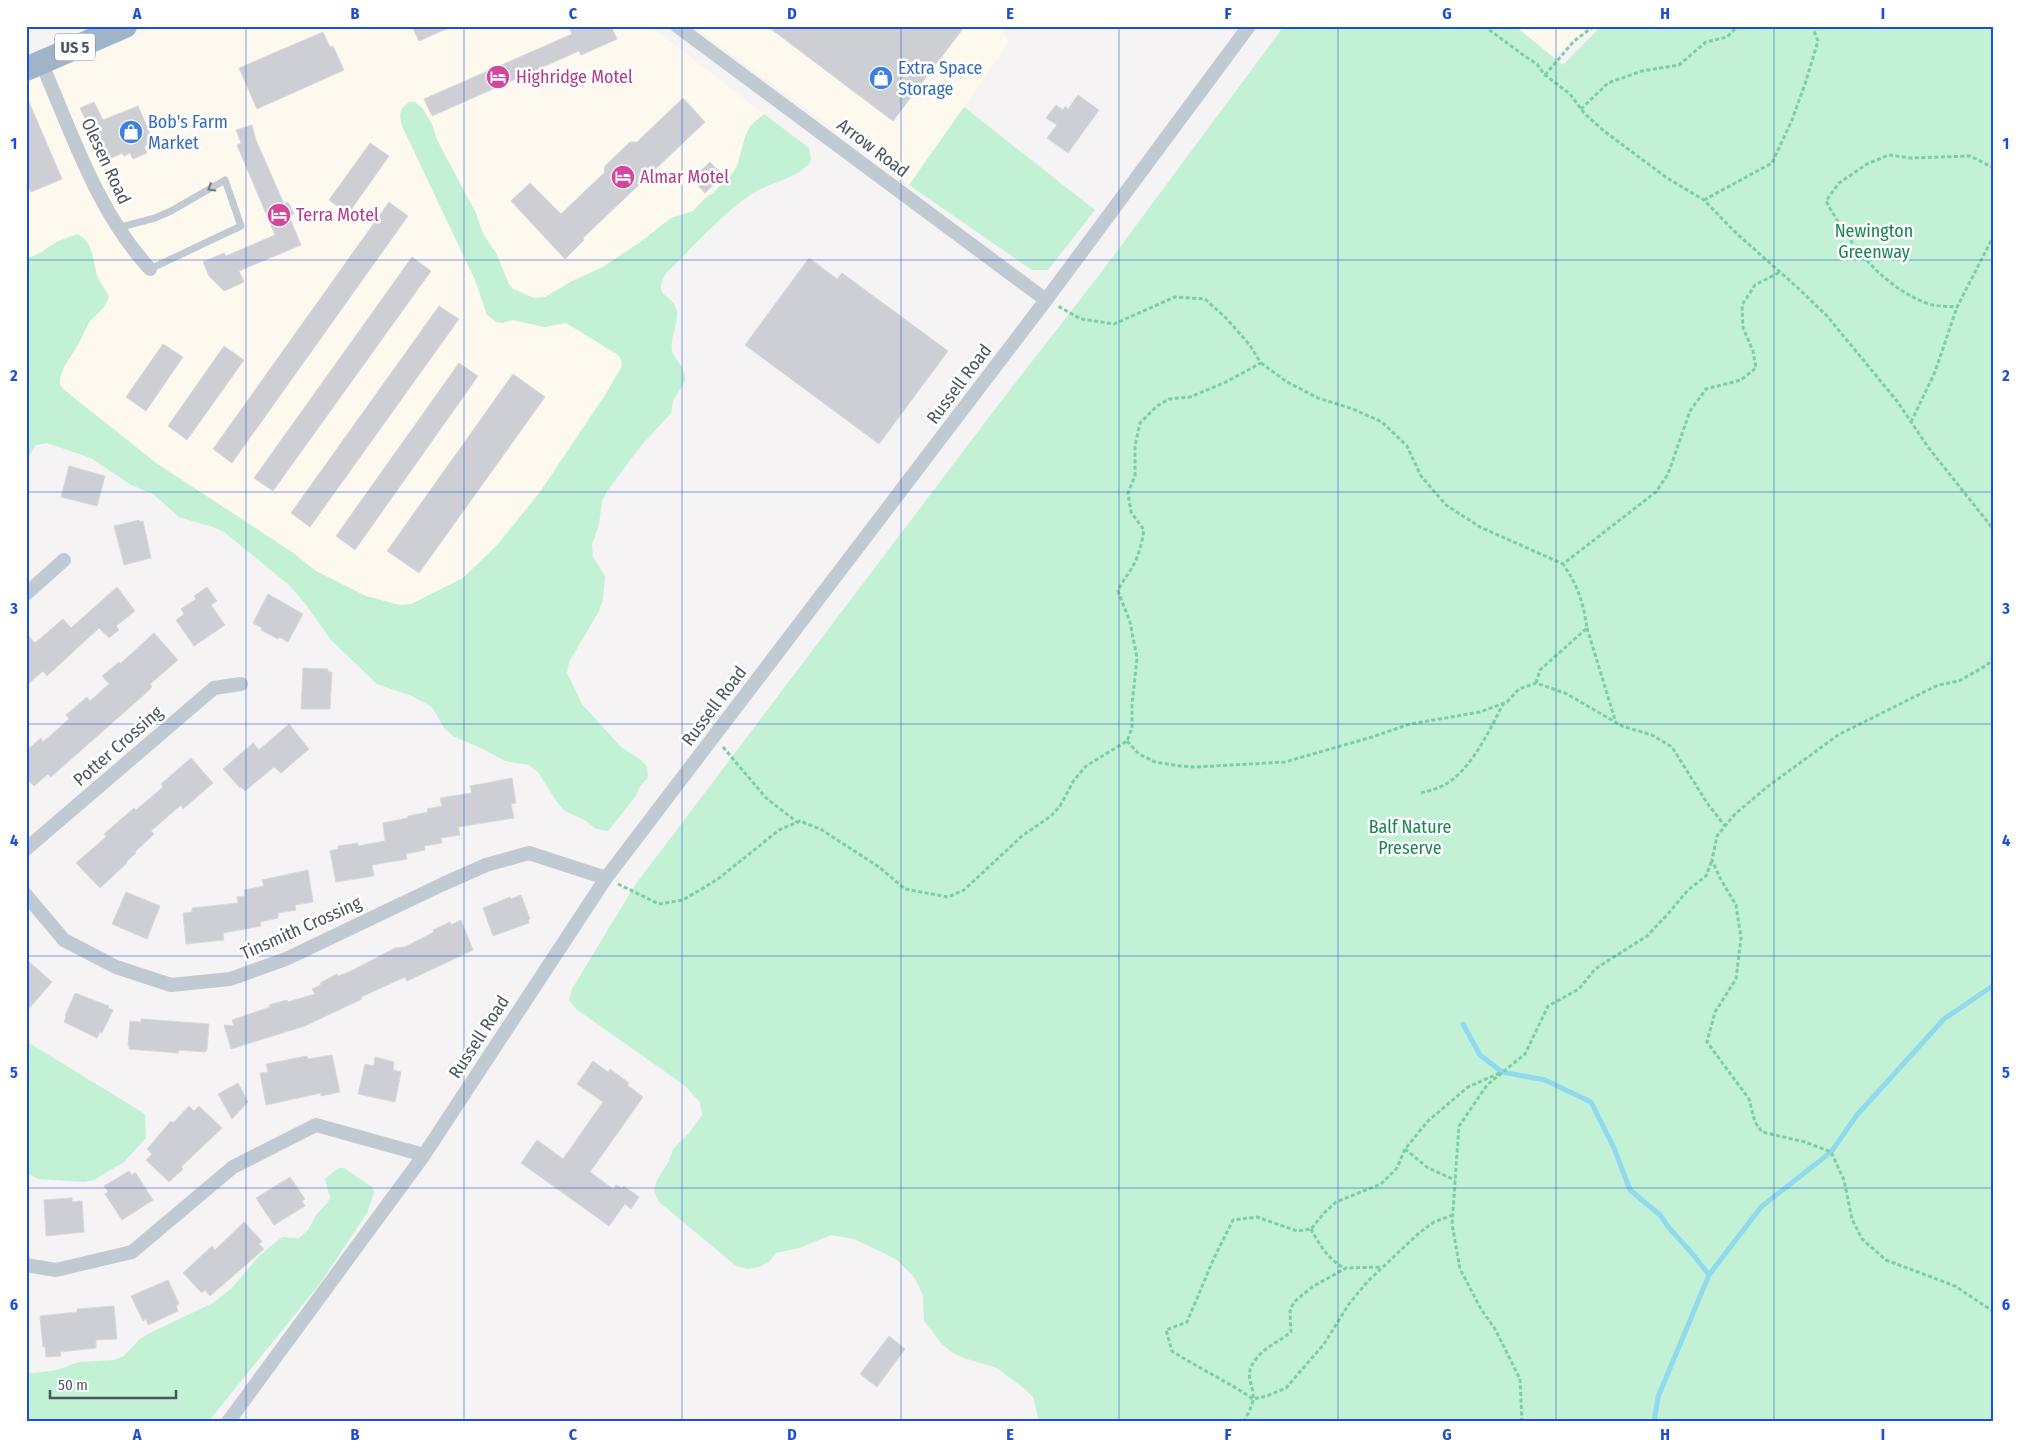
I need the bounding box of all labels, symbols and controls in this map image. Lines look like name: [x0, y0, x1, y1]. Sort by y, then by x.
text: A: [132, 4, 142, 23]
text: B: [351, 4, 360, 23]
text: C: [569, 4, 578, 23]
text: D: [787, 4, 797, 23]
text: E: [1006, 4, 1014, 23]
text: F: [1224, 4, 1232, 23]
text: G: [1442, 4, 1452, 23]
text: H: [1660, 4, 1670, 23]
text: I: [1881, 4, 1885, 23]
road number: US 5: [55, 34, 95, 61]
place label: Extra Space Storage: [898, 57, 983, 100]
hotel icon: Highridge Motel: [485, 64, 511, 90]
shop icon: Extra Space Storage: [868, 65, 894, 91]
place label: Highridge Motel: [516, 66, 633, 88]
place label: Bob's Farm Market: [148, 111, 228, 154]
street label: Olesen Road: [76, 114, 136, 208]
street label: Arrow Road: [833, 114, 913, 182]
shop icon: Bob's Farm Market: [118, 119, 144, 145]
text: 1: [11, 134, 17, 153]
text: 1: [2003, 134, 2009, 153]
hotel icon: Almar Motel: [610, 164, 636, 190]
place label: Almar Motel: [640, 166, 729, 188]
one-way arrow: [207, 182, 216, 192]
hotel icon: Terra Motel: [266, 202, 292, 228]
place label: Terra Motel: [296, 204, 379, 226]
park label: Newington Greenway: [1835, 220, 1913, 263]
street label: Russell Road: [922, 340, 996, 428]
text: 2: [9, 366, 18, 385]
text: 2: [2001, 366, 2010, 385]
text: 3: [9, 599, 18, 618]
text: 3: [2001, 599, 2010, 618]
street label: Russell Road: [677, 662, 751, 750]
street label: Potter Crossing: [69, 701, 168, 791]
park label: Balf Nature Preserve: [1369, 816, 1451, 859]
text: 4: [10, 831, 18, 850]
text: 4: [2002, 831, 2010, 850]
street label: Tinsmith Crossing: [237, 891, 365, 964]
street label: Russell Road: [444, 991, 514, 1083]
text: 5: [10, 1063, 18, 1082]
text: 5: [2002, 1063, 2010, 1082]
text: 6: [10, 1295, 18, 1314]
text: 6: [2002, 1295, 2010, 1314]
scale bar: [50, 1368, 176, 1400]
text: 50 m: [58, 1376, 88, 1394]
text: A: [132, 1425, 142, 1444]
text: B: [351, 1425, 360, 1444]
text: C: [569, 1425, 578, 1444]
text: D: [787, 1425, 797, 1444]
text: E: [1006, 1425, 1014, 1444]
text: F: [1224, 1425, 1232, 1444]
text: G: [1442, 1425, 1452, 1444]
text: H: [1660, 1425, 1670, 1444]
text: I: [1881, 1425, 1885, 1444]

